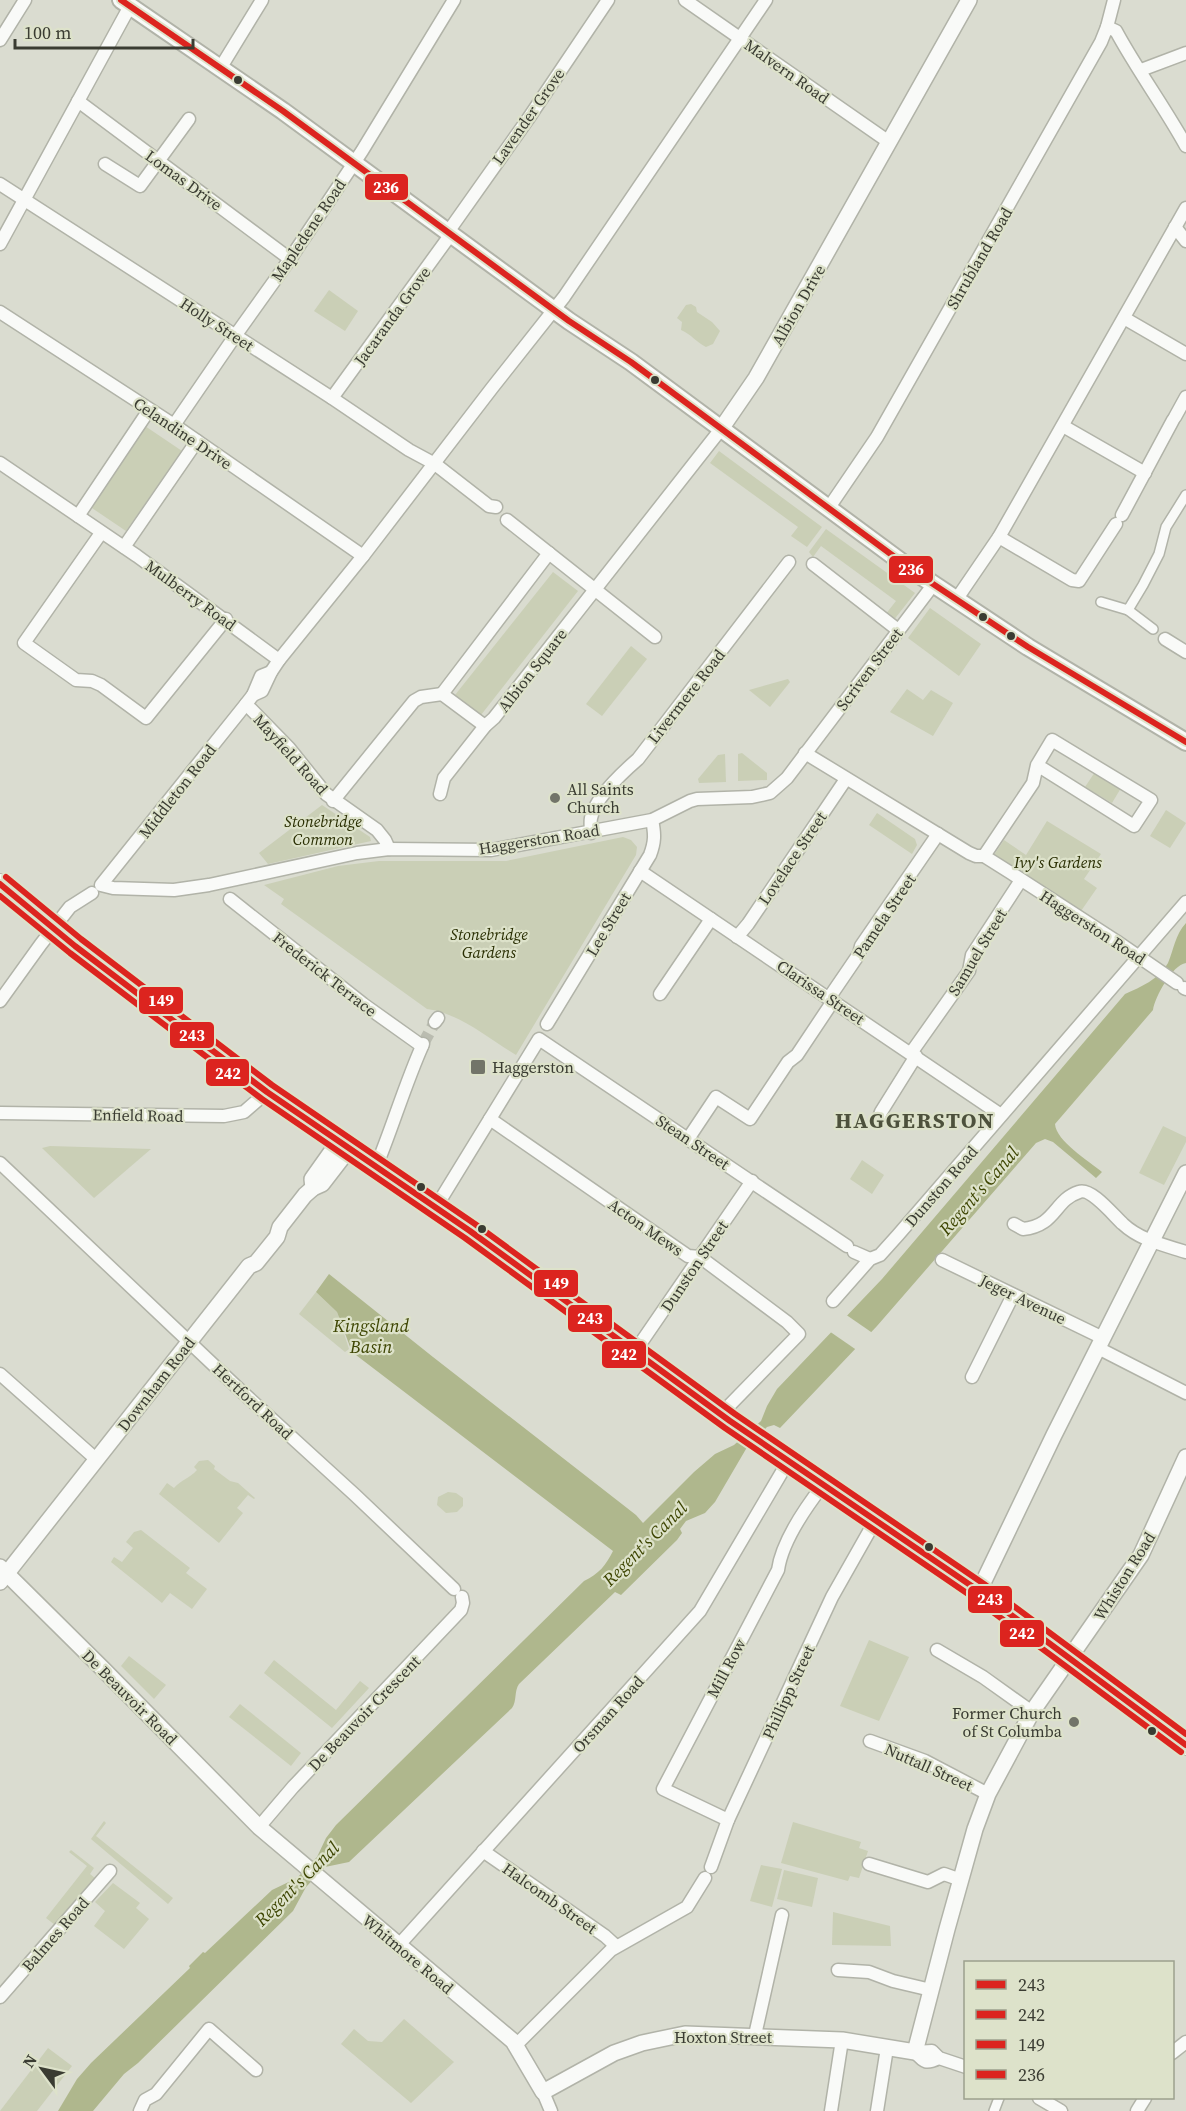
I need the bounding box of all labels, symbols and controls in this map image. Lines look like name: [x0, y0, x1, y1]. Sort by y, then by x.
scale bar: [15, 12, 194, 50]
text: 100 m: [24, 20, 71, 45]
street label: Malvern Road: [740, 34, 834, 108]
street label: Lavender Grove: [487, 63, 569, 169]
unlabelled marker: [232, 74, 244, 86]
street label: Lomas Drive: [141, 145, 227, 215]
line badge: 236: [364, 173, 409, 201]
street label: Mapledene Road: [266, 174, 350, 286]
text: 236: [373, 176, 399, 198]
street label: Shrubland Road: [941, 203, 1017, 313]
street label: Albion Drive: [766, 260, 830, 350]
street label: Jacaranda Grove: [348, 262, 435, 371]
street label: Holly Street: [176, 292, 259, 356]
unlabelled marker: [649, 374, 661, 386]
street label: Celandine Drive: [129, 392, 237, 474]
street label: Mulberry Road: [141, 555, 241, 635]
line badge: 236: [888, 555, 934, 584]
text: 236: [898, 558, 924, 580]
unlabelled marker: [977, 611, 989, 623]
street label: Albion Square: [492, 623, 572, 717]
street label: Scriven Street: [831, 623, 908, 715]
unlabelled marker: [1005, 630, 1017, 642]
street label: Livermere Road: [642, 644, 730, 748]
street label: Mayfield Road: [249, 709, 333, 799]
street label: Middleton Road: [133, 739, 221, 843]
place label: All Saints Church: [567, 778, 634, 818]
marker: All Saints Church: [548, 791, 562, 805]
street label: Lovelace Street: [753, 806, 832, 909]
park label: Stonebridge Common: [284, 810, 362, 850]
street label: Haggerston Road: [477, 819, 601, 859]
park label: Ivy's Gardens: [1013, 851, 1102, 873]
street label: Pamela Street: [848, 869, 921, 963]
street label: Haggerston Road: [1036, 885, 1150, 969]
street label: Lee Street: [580, 887, 636, 960]
street label: Samuel Street: [942, 904, 1012, 1000]
park label: Stonebridge Gardens: [450, 923, 528, 963]
street label: Frederick Terrace: [268, 926, 382, 1022]
street label: Clarissa Street: [773, 955, 870, 1030]
line badge: 149: [138, 986, 184, 1015]
text: 149: [148, 989, 174, 1011]
line badge: 243: [169, 1021, 215, 1049]
text: 243: [179, 1024, 205, 1046]
place label: Haggerston: [492, 1056, 574, 1078]
line badge: 242: [205, 1058, 250, 1087]
marker: Haggerston: [469, 1058, 487, 1076]
text: 242: [215, 1062, 241, 1084]
street label: Enfield Road: [92, 1103, 184, 1127]
district label: HAGGERSTON: [835, 1105, 995, 1135]
street label: Stean Street: [652, 1109, 735, 1175]
street label: Dunston Road: [900, 1141, 982, 1231]
water label: Regent's Canal: [932, 1141, 1024, 1241]
unlabelled marker: [415, 1181, 427, 1193]
street label: Acton Mews: [604, 1193, 688, 1261]
street label: Dunston Street: [655, 1215, 733, 1316]
unlabelled marker: [476, 1223, 488, 1235]
street label: Jeger Avenue: [975, 1268, 1070, 1329]
line badge: 149: [533, 1269, 579, 1298]
text: 149: [543, 1272, 569, 1294]
line badge: 243: [567, 1304, 613, 1333]
text: 243: [577, 1307, 603, 1329]
water label: Kingsland Basin: [332, 1313, 410, 1359]
street label: Downham Road: [112, 1332, 200, 1436]
line badge: 242: [601, 1340, 647, 1369]
text: 242: [611, 1343, 637, 1365]
street label: Hertford Road: [208, 1358, 298, 1444]
water label: Regent's Canal: [596, 1496, 692, 1592]
street label: Whiston Road: [1088, 1528, 1160, 1624]
unlabelled marker: [923, 1541, 935, 1553]
line badge: 243: [967, 1585, 1013, 1614]
text: 243: [977, 1588, 1003, 1610]
line badge: 242: [999, 1619, 1045, 1648]
text: 242: [1009, 1622, 1035, 1644]
street label: Mill Row: [701, 1634, 751, 1701]
street label: Phillipp Street: [757, 1641, 820, 1743]
street label: De Beauvoir Road: [77, 1644, 183, 1750]
street label: De Beauvoir Crescent: [303, 1650, 426, 1776]
street label: Orsman Road: [567, 1671, 649, 1757]
place label: Former Church of St Columba: [952, 1702, 1063, 1742]
marker: Former Church of St Columba: [1067, 1715, 1081, 1729]
unlabelled marker: [1146, 1725, 1158, 1737]
street label: Nuttall Street: [882, 1738, 977, 1797]
water label: Regent's Canal: [248, 1836, 344, 1932]
street label: Halcomb Street: [498, 1857, 602, 1939]
street label: Balmes Road: [16, 1892, 94, 1976]
street label: Whitmore Road: [358, 1909, 458, 1999]
legend: [964, 1961, 1174, 2099]
text: 243: [1018, 1972, 1045, 1997]
text: 242: [1018, 2002, 1045, 2027]
street label: Hoxton Street: [674, 2026, 773, 2048]
text: 149: [1018, 2032, 1045, 2057]
north arrow: [12, 2039, 72, 2099]
text: N: [17, 2050, 42, 2072]
text: 236: [1018, 2062, 1045, 2087]

